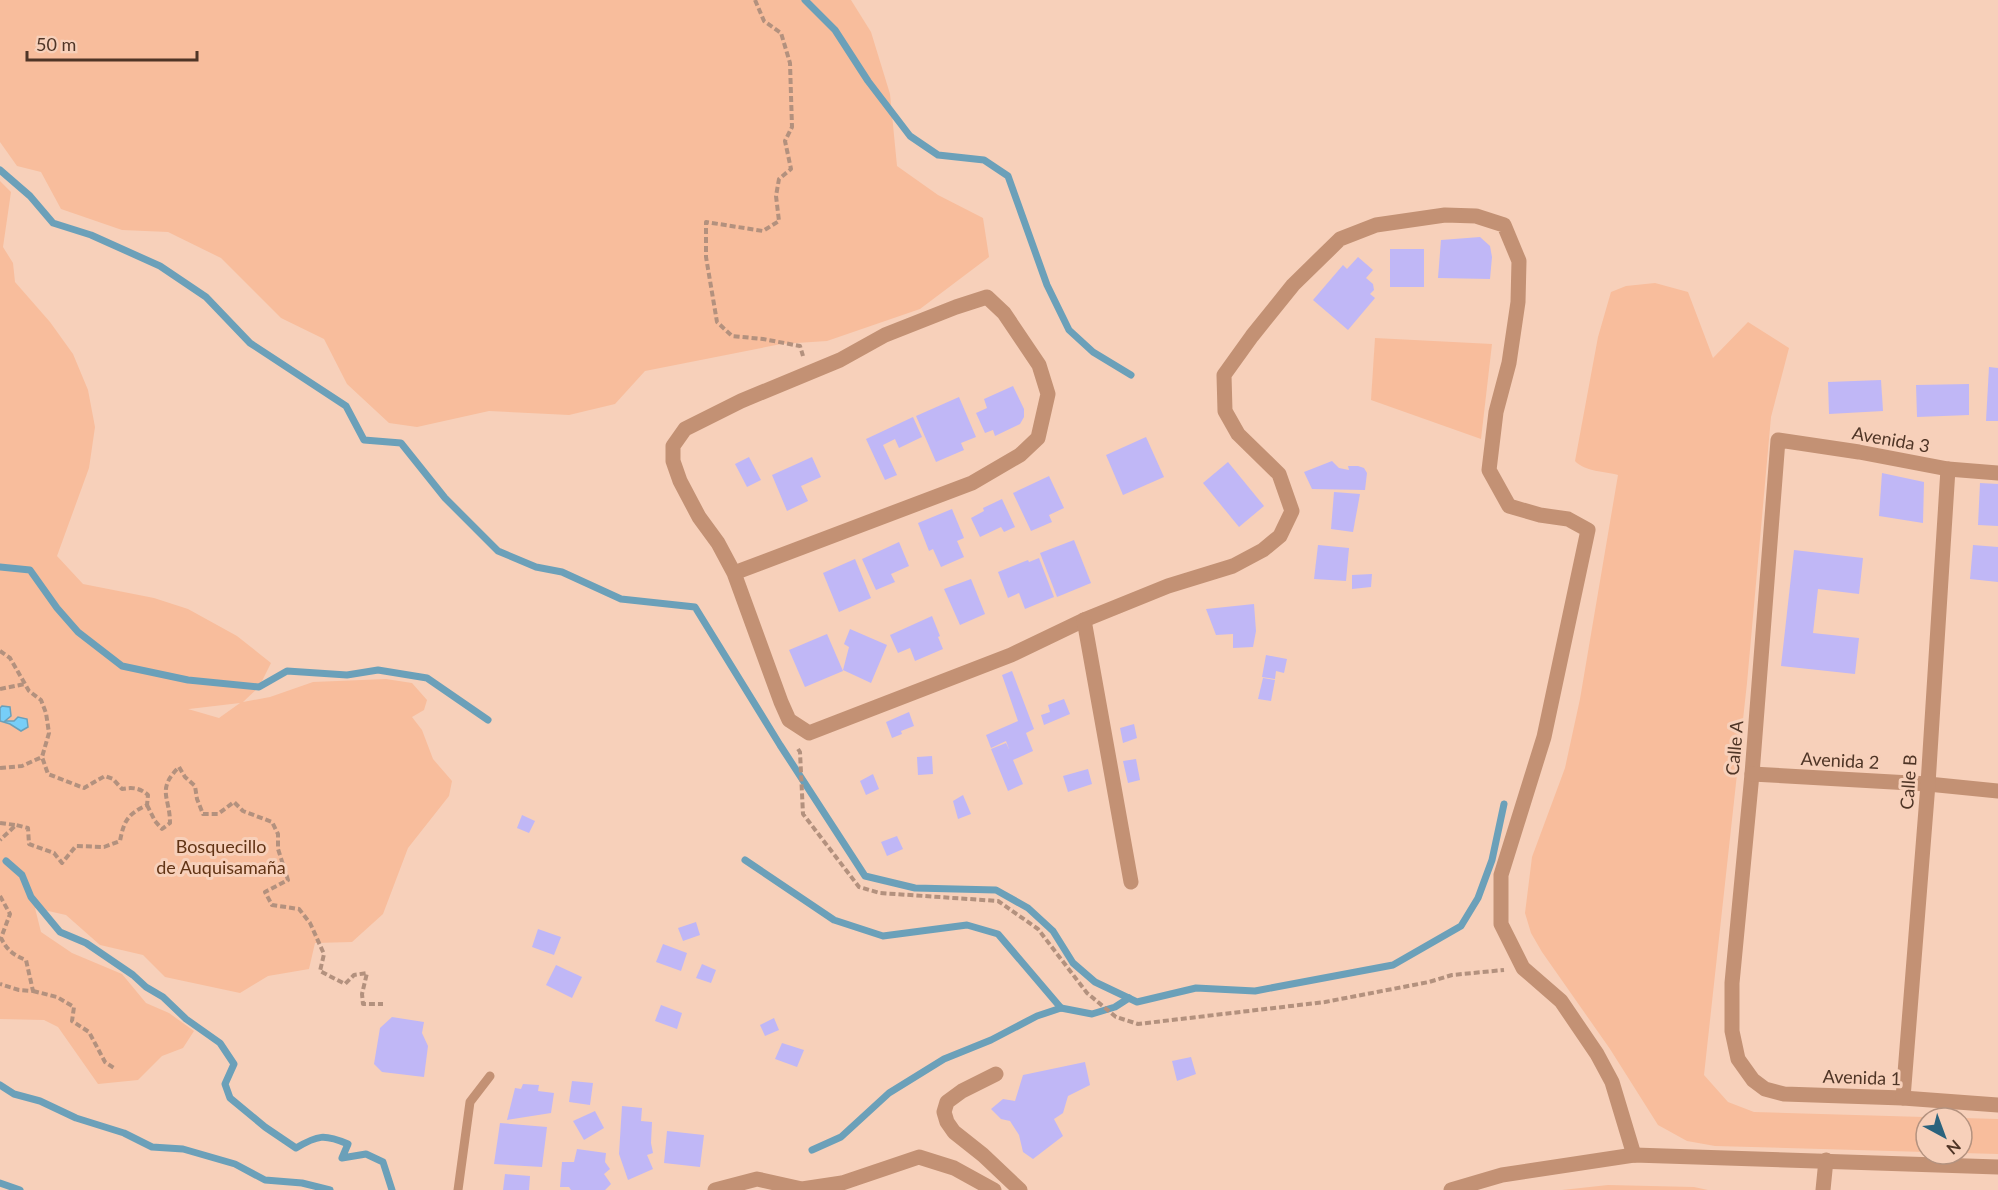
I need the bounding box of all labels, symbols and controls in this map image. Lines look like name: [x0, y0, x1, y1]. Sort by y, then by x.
scale bar: [27, 24, 196, 62]
text: 50 m: [36, 33, 76, 55]
street label: Avenida 3: [1850, 421, 1932, 457]
street label: Calle A: [1721, 719, 1747, 776]
street label: Avenida 2: [1800, 747, 1880, 773]
street label: Calle B: [1895, 754, 1921, 810]
park label: Bosquecillo de Auquisamaña: [156, 835, 286, 878]
street label: Avenida 1: [1822, 1065, 1902, 1089]
north arrow: [1914, 1106, 1974, 1166]
text: N: [1943, 1136, 1965, 1159]

